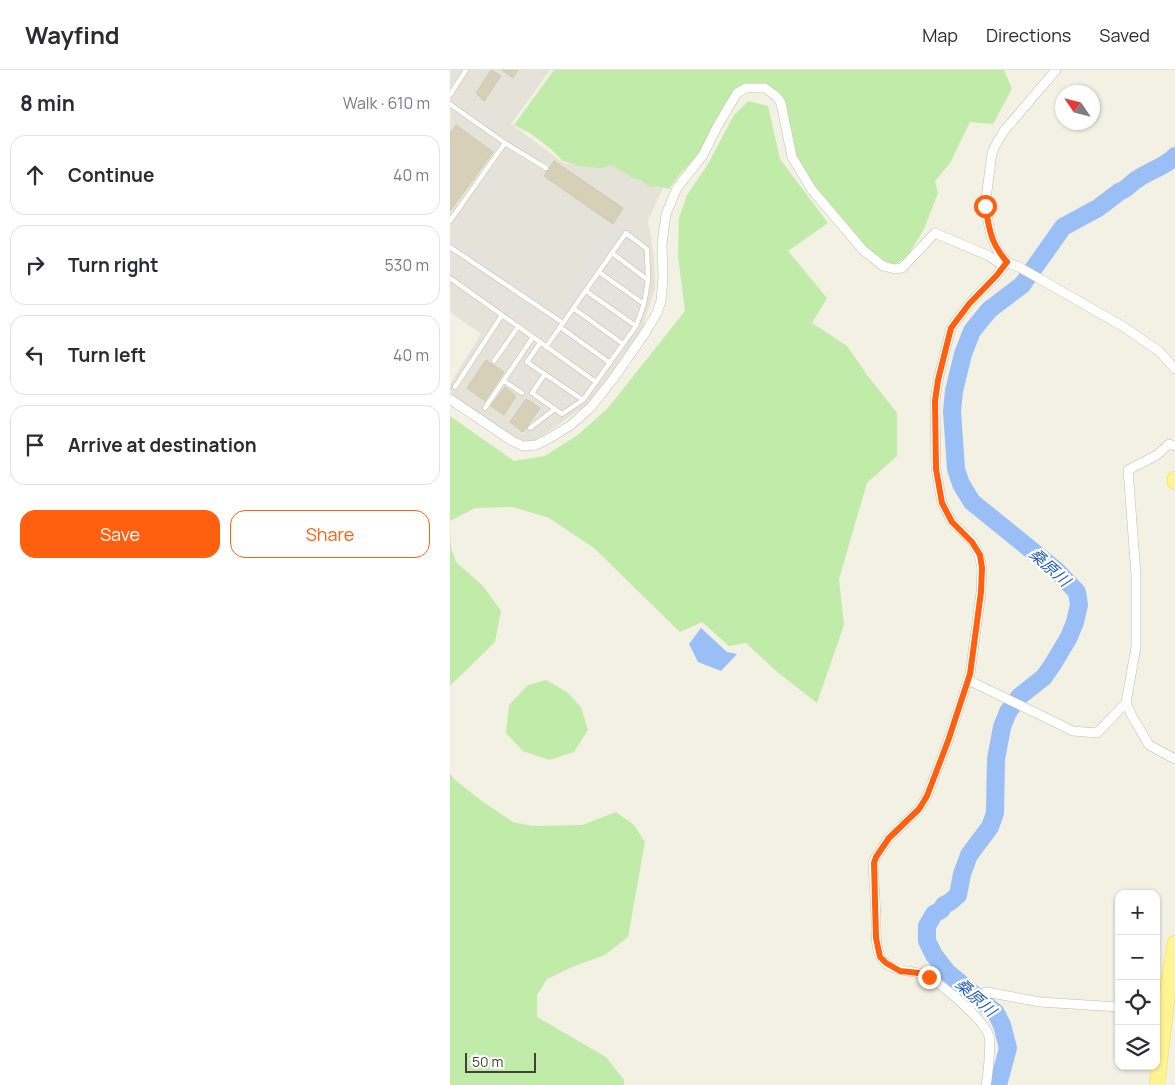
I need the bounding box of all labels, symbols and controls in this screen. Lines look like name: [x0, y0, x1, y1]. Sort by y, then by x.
text: Wayfind: [25, 18, 120, 51]
text: Map: [922, 23, 958, 47]
text: Directions: [986, 23, 1071, 47]
text: Saved: [1099, 23, 1150, 47]
north arrow: [1055, 85, 1100, 130]
text: 8 min: [20, 89, 75, 117]
text: Walk · 610 m: [343, 92, 430, 114]
icon: ahead: [21, 161, 49, 189]
text: Continue: [68, 162, 154, 188]
text: 40 m: [393, 164, 429, 186]
route start: [974, 195, 997, 218]
icon: right: [21, 251, 49, 279]
text: Turn right: [68, 252, 158, 278]
text: 530 m: [384, 254, 429, 276]
icon: left: [21, 341, 49, 369]
text: Turn left: [68, 342, 146, 368]
text: 40 m: [393, 344, 429, 366]
icon: arrive: [21, 431, 49, 459]
text: Arrive at destination: [68, 432, 257, 458]
button: Save: [20, 510, 220, 558]
button: Share: [230, 510, 430, 558]
water label: 桑原川: [1025, 543, 1077, 593]
map controls: [1115, 890, 1160, 1070]
button: +: [1115, 890, 1160, 935]
button: −: [1115, 935, 1160, 980]
route end: [918, 966, 941, 989]
water label: 桑原川: [951, 973, 1003, 1023]
button: locate: [1115, 980, 1160, 1025]
button: layers: [1115, 1025, 1160, 1070]
scale bar: [465, 1050, 536, 1073]
text: 50 m: [472, 1052, 503, 1071]

